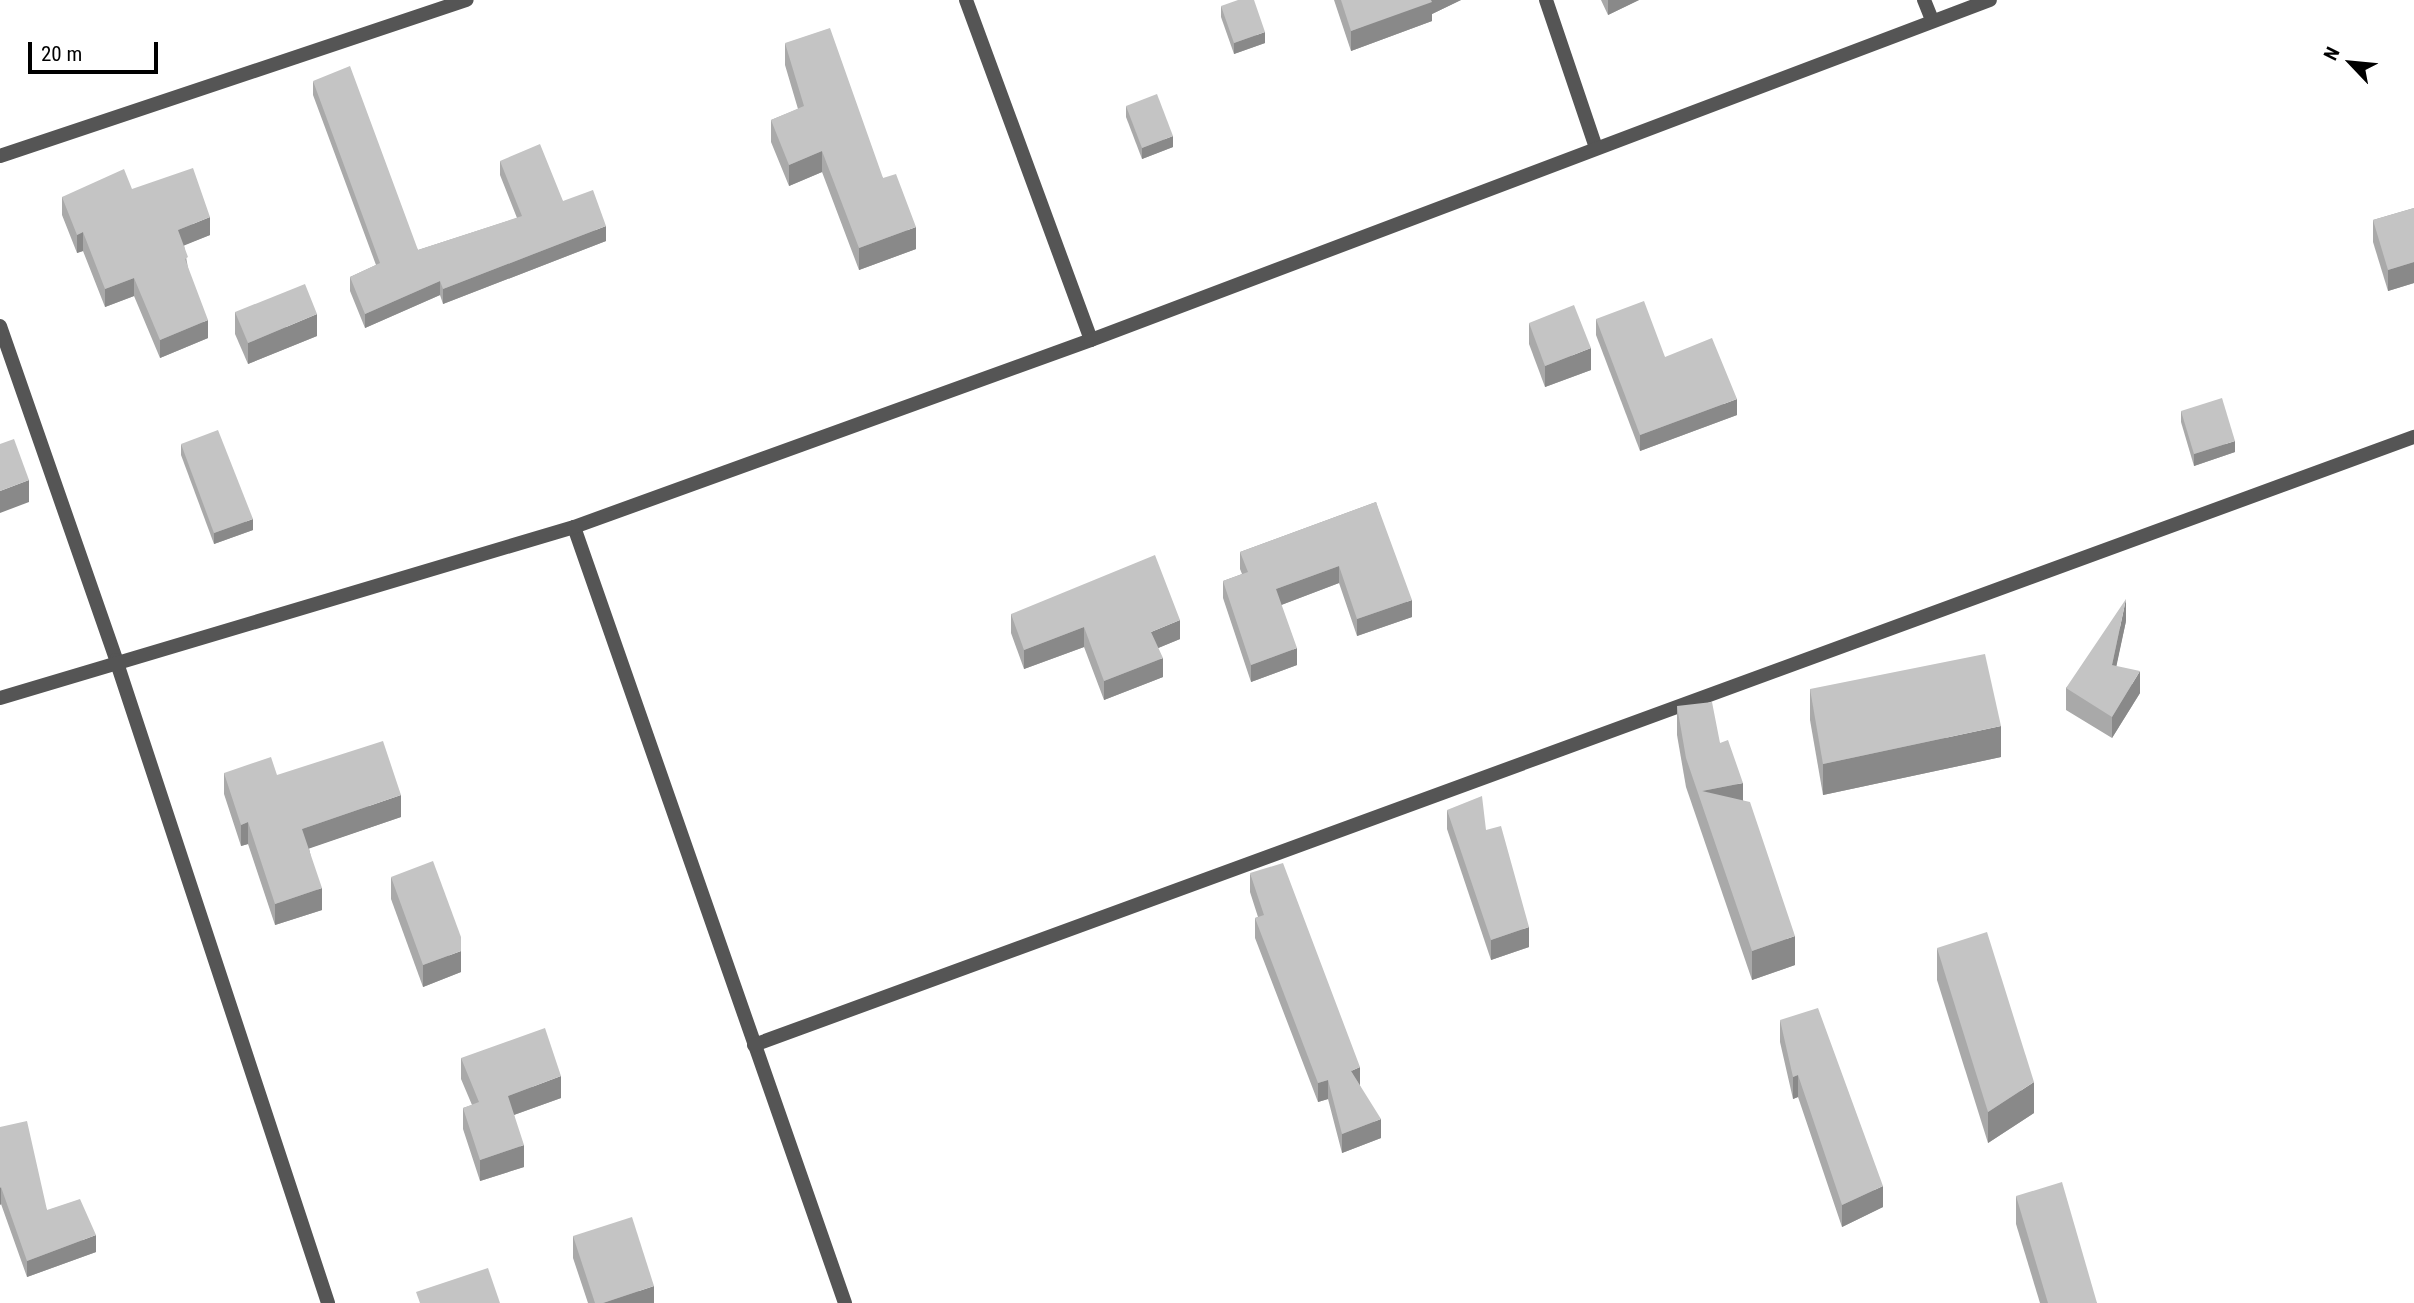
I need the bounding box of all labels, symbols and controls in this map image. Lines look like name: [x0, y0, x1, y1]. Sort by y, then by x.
scale bar: [32, 28, 161, 72]
north arrow: [2316, 28, 2386, 98]
text: 20 m: [41, 42, 82, 66]
text: N: [2319, 43, 2345, 64]

